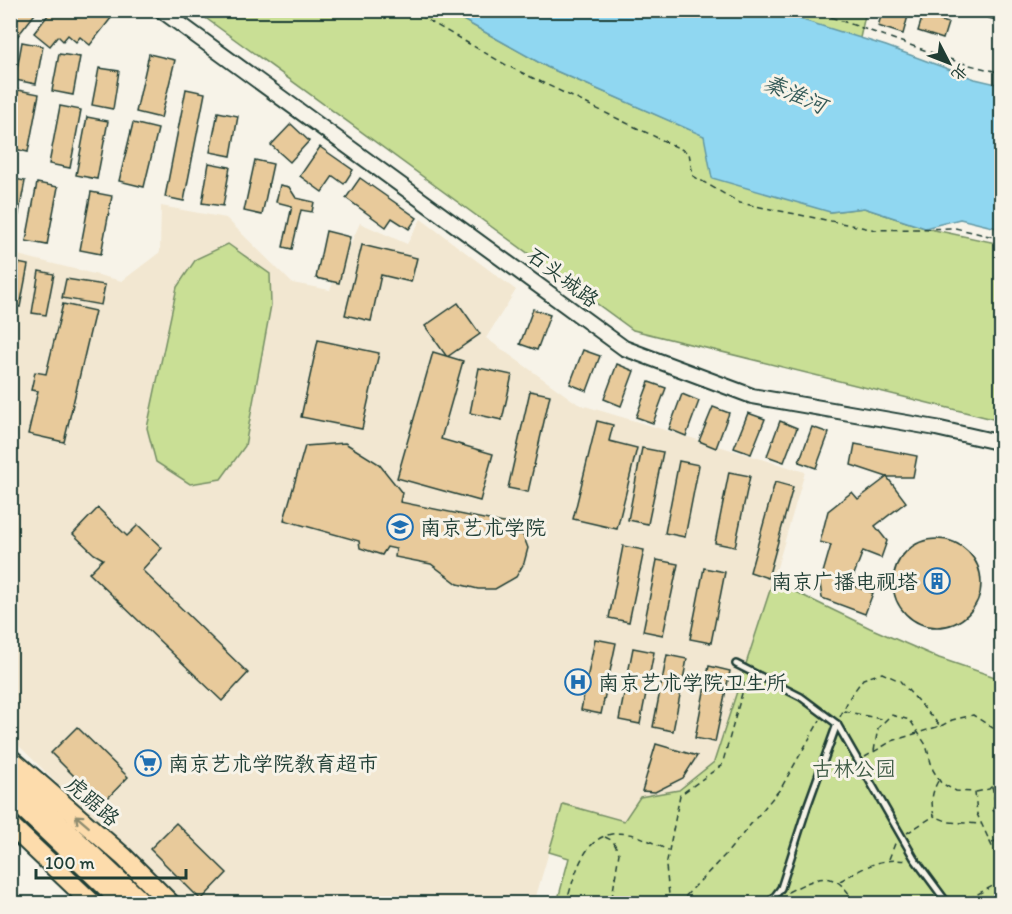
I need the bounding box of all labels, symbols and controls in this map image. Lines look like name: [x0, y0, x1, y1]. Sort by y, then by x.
north arrow: [919, 33, 979, 93]
text: 北: [947, 60, 972, 85]
water label: 秦淮河: [759, 69, 833, 120]
street label: 石头城路: [522, 242, 604, 312]
school or university icon: 南京艺术学院: [385, 512, 415, 542]
place label: 南京艺术学院: [420, 515, 546, 540]
building icon: 南京广播电视塔: [922, 566, 952, 596]
place label: 南京广播电视塔: [771, 569, 918, 594]
hospital icon: 南京艺术学院卫生所: [563, 667, 593, 697]
place label: 南京艺术学院卫生所: [598, 670, 787, 695]
supermarket icon: 南京艺术学院教育超市: [133, 748, 163, 778]
place label: 南京艺术学院教育超市: [168, 751, 378, 776]
park label: 古林公园: [812, 756, 896, 781]
street label: 虎踞路: [61, 771, 125, 831]
one-way arrow: [75, 814, 90, 828]
scale bar: [36, 842, 186, 880]
text: 100 m: [45, 852, 95, 874]

